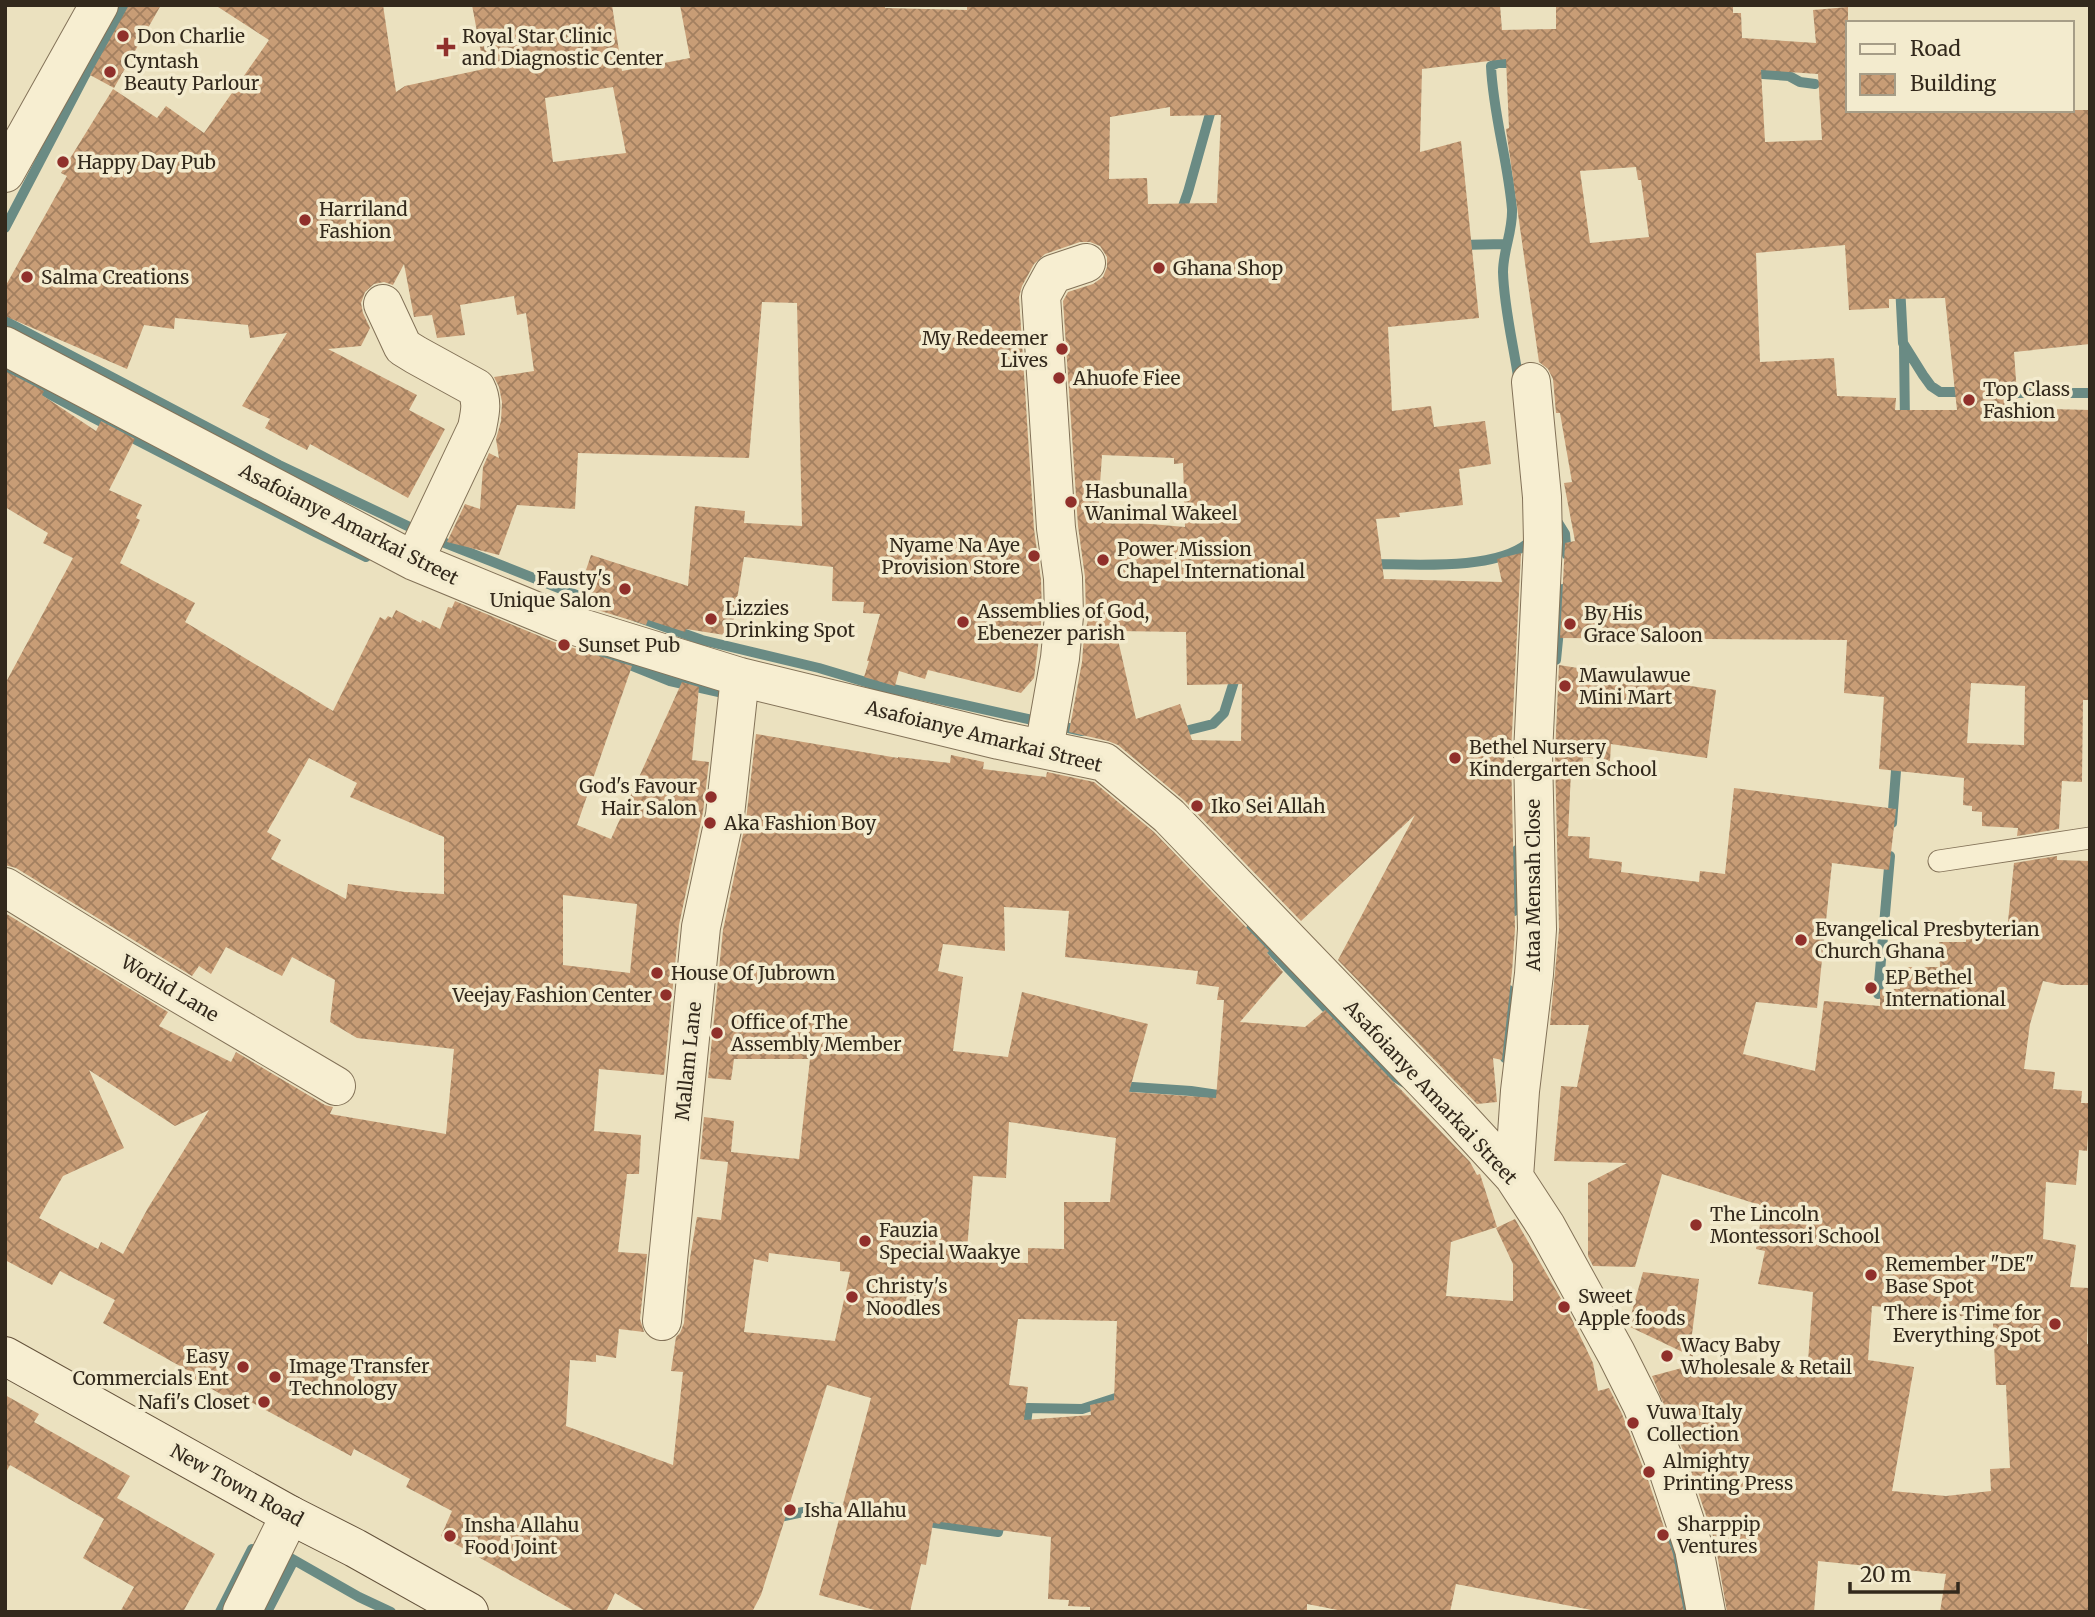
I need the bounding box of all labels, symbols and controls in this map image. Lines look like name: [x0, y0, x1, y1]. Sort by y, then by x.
legend: [1846, 21, 2074, 112]
place label: Don Charlie: [137, 24, 245, 48]
place label: Royal Star Clinic and Diagnostic Center: [462, 24, 664, 70]
marker: Don Charlie: [115, 28, 131, 44]
text: Road: [1910, 35, 1961, 62]
marker: Royal Star Clinic and Diagnostic Center: [436, 37, 456, 57]
place label: Cyntash Beauty Parlour: [124, 49, 260, 95]
marker: Cyntash Beauty Parlour: [102, 64, 118, 80]
text: Building: [1910, 70, 1997, 97]
place label: Happy Day Pub: [77, 150, 216, 174]
marker: Happy Day Pub: [55, 154, 71, 170]
place label: Harriland Fashion: [319, 197, 408, 243]
marker: Harriland Fashion: [297, 212, 313, 228]
place label: Ghana Shop: [1173, 256, 1283, 280]
marker: Ghana Shop: [1151, 260, 1167, 276]
place label: Salma Creations: [41, 265, 189, 289]
marker: Salma Creations: [19, 269, 35, 285]
place label: My Redeemer Lives: [922, 326, 1048, 372]
marker: My Redeemer Lives: [1054, 341, 1070, 357]
place label: Ahuofe Fiee: [1072, 366, 1181, 390]
marker: Ahuofe Fiee: [1051, 370, 1067, 386]
place label: Top Class Fashion: [1983, 377, 2070, 423]
marker: Top Class Fashion: [1961, 392, 1977, 408]
street label: Asafoianye Amarkai Street: [234, 458, 463, 590]
place label: Hasbunalla Wanimal Wakeel: [1084, 479, 1238, 525]
marker: Hasbunalla Wanimal Wakeel: [1063, 494, 1079, 510]
place label: Nyame Na Aye Provision Store: [881, 533, 1020, 579]
place label: Power Mission Chapel International: [1117, 537, 1305, 583]
marker: Nyame Na Aye Provision Store: [1026, 548, 1042, 564]
marker: Power Mission Chapel International: [1095, 552, 1111, 568]
place label: Fausty's Unique Salon: [490, 566, 611, 612]
marker: Fausty's Unique Salon: [617, 581, 633, 597]
place label: Lizzies Drinking Spot: [725, 596, 856, 642]
place label: Assemblies of God, Ebenezer parish: [976, 599, 1149, 645]
place label: By His Grace Saloon: [1584, 601, 1703, 647]
marker: Lizzies Drinking Spot: [703, 611, 719, 627]
marker: Assemblies of God, Ebenezer parish: [955, 614, 971, 630]
marker: By His Grace Saloon: [1562, 616, 1578, 632]
place label: Sunset Pub: [578, 633, 680, 657]
marker: Sunset Pub: [556, 637, 572, 653]
place label: Mawulawue Mini Mart: [1579, 663, 1691, 709]
marker: Mawulawue Mini Mart: [1557, 678, 1573, 694]
street label: Asafoianye Amarkai Street: [862, 695, 1105, 777]
place label: Bethel Nursery Kindergarten School: [1469, 735, 1657, 781]
marker: Bethel Nursery Kindergarten School: [1447, 750, 1463, 766]
place label: God's Favour Hair Salon: [579, 774, 697, 820]
marker: God's Favour Hair Salon: [703, 789, 719, 805]
place label: Iko Sei Allah: [1211, 794, 1326, 818]
marker: Iko Sei Allah: [1189, 798, 1205, 814]
street label: Ataa Mensah Close: [1521, 799, 1545, 972]
place label: Aka Fashion Boy: [723, 811, 876, 835]
marker: Aka Fashion Boy: [702, 815, 718, 831]
place label: Evangelical Presbyterian Church Ghana: [1815, 917, 2040, 963]
marker: Evangelical Presbyterian Church Ghana: [1793, 932, 1809, 948]
street label: Worlid Lane: [116, 949, 223, 1027]
place label: House Of Jubrown: [671, 961, 836, 985]
marker: House Of Jubrown: [649, 965, 665, 981]
place label: EP Bethel International: [1885, 965, 2006, 1011]
marker: EP Bethel International: [1863, 980, 1879, 996]
place label: Veejay Fashion Center: [451, 983, 652, 1007]
marker: Veejay Fashion Center: [658, 987, 674, 1003]
street label: Asafoianye Amarkai Street: [1339, 994, 1523, 1189]
street label: Mallam Lane: [670, 1000, 706, 1122]
place label: Office of The Assembly Member: [730, 1010, 902, 1056]
marker: Office of The Assembly Member: [709, 1025, 725, 1041]
place label: The Lincoln Montessori School: [1710, 1202, 1880, 1248]
marker: The Lincoln Montessori School: [1688, 1217, 1704, 1233]
place label: Fauzia Special Waakye: [879, 1218, 1021, 1264]
marker: Fauzia Special Waakye: [857, 1233, 873, 1249]
place label: Remember "DE" Base Spot: [1885, 1252, 2034, 1298]
marker: Remember "DE" Base Spot: [1863, 1267, 1879, 1283]
place label: Christy's Noodles: [866, 1274, 948, 1320]
place label: Sweet Apple foods: [1577, 1284, 1686, 1330]
marker: Christy's Noodles: [844, 1289, 860, 1305]
marker: Sweet Apple foods: [1556, 1299, 1572, 1315]
place label: There is Time for Everything Spot: [1884, 1301, 2042, 1347]
marker: There is Time for Everything Spot: [2047, 1316, 2063, 1332]
place label: Wacy Baby Wholesale & Retail: [1680, 1333, 1852, 1379]
place label: Easy Commercials Ent: [73, 1344, 230, 1390]
marker: Wacy Baby Wholesale & Retail: [1659, 1348, 1675, 1364]
place label: Image Transfer Technology: [289, 1354, 430, 1400]
marker: Easy Commercials Ent: [235, 1359, 251, 1375]
marker: Image Transfer Technology: [267, 1369, 283, 1385]
place label: Nafi's Closet: [138, 1390, 251, 1414]
marker: Nafi's Closet: [256, 1394, 272, 1410]
place label: Vuwa Italy Collection: [1646, 1400, 1742, 1446]
marker: Vuwa Italy Collection: [1625, 1415, 1641, 1431]
street label: New Town Road: [166, 1439, 308, 1531]
place label: Almighty Printing Press: [1662, 1449, 1793, 1495]
marker: Almighty Printing Press: [1641, 1464, 1657, 1480]
place label: Isha Allahu: [804, 1498, 907, 1522]
marker: Isha Allahu: [782, 1502, 798, 1518]
place label: Sharppip Ventures: [1676, 1512, 1760, 1558]
place label: Insha Allahu Food Joint: [464, 1513, 579, 1559]
marker: Sharppip Ventures: [1655, 1527, 1671, 1543]
marker: Insha Allahu Food Joint: [442, 1528, 458, 1544]
scale bar: [1850, 1550, 1958, 1594]
text: 20 m: [1860, 1561, 1912, 1588]

